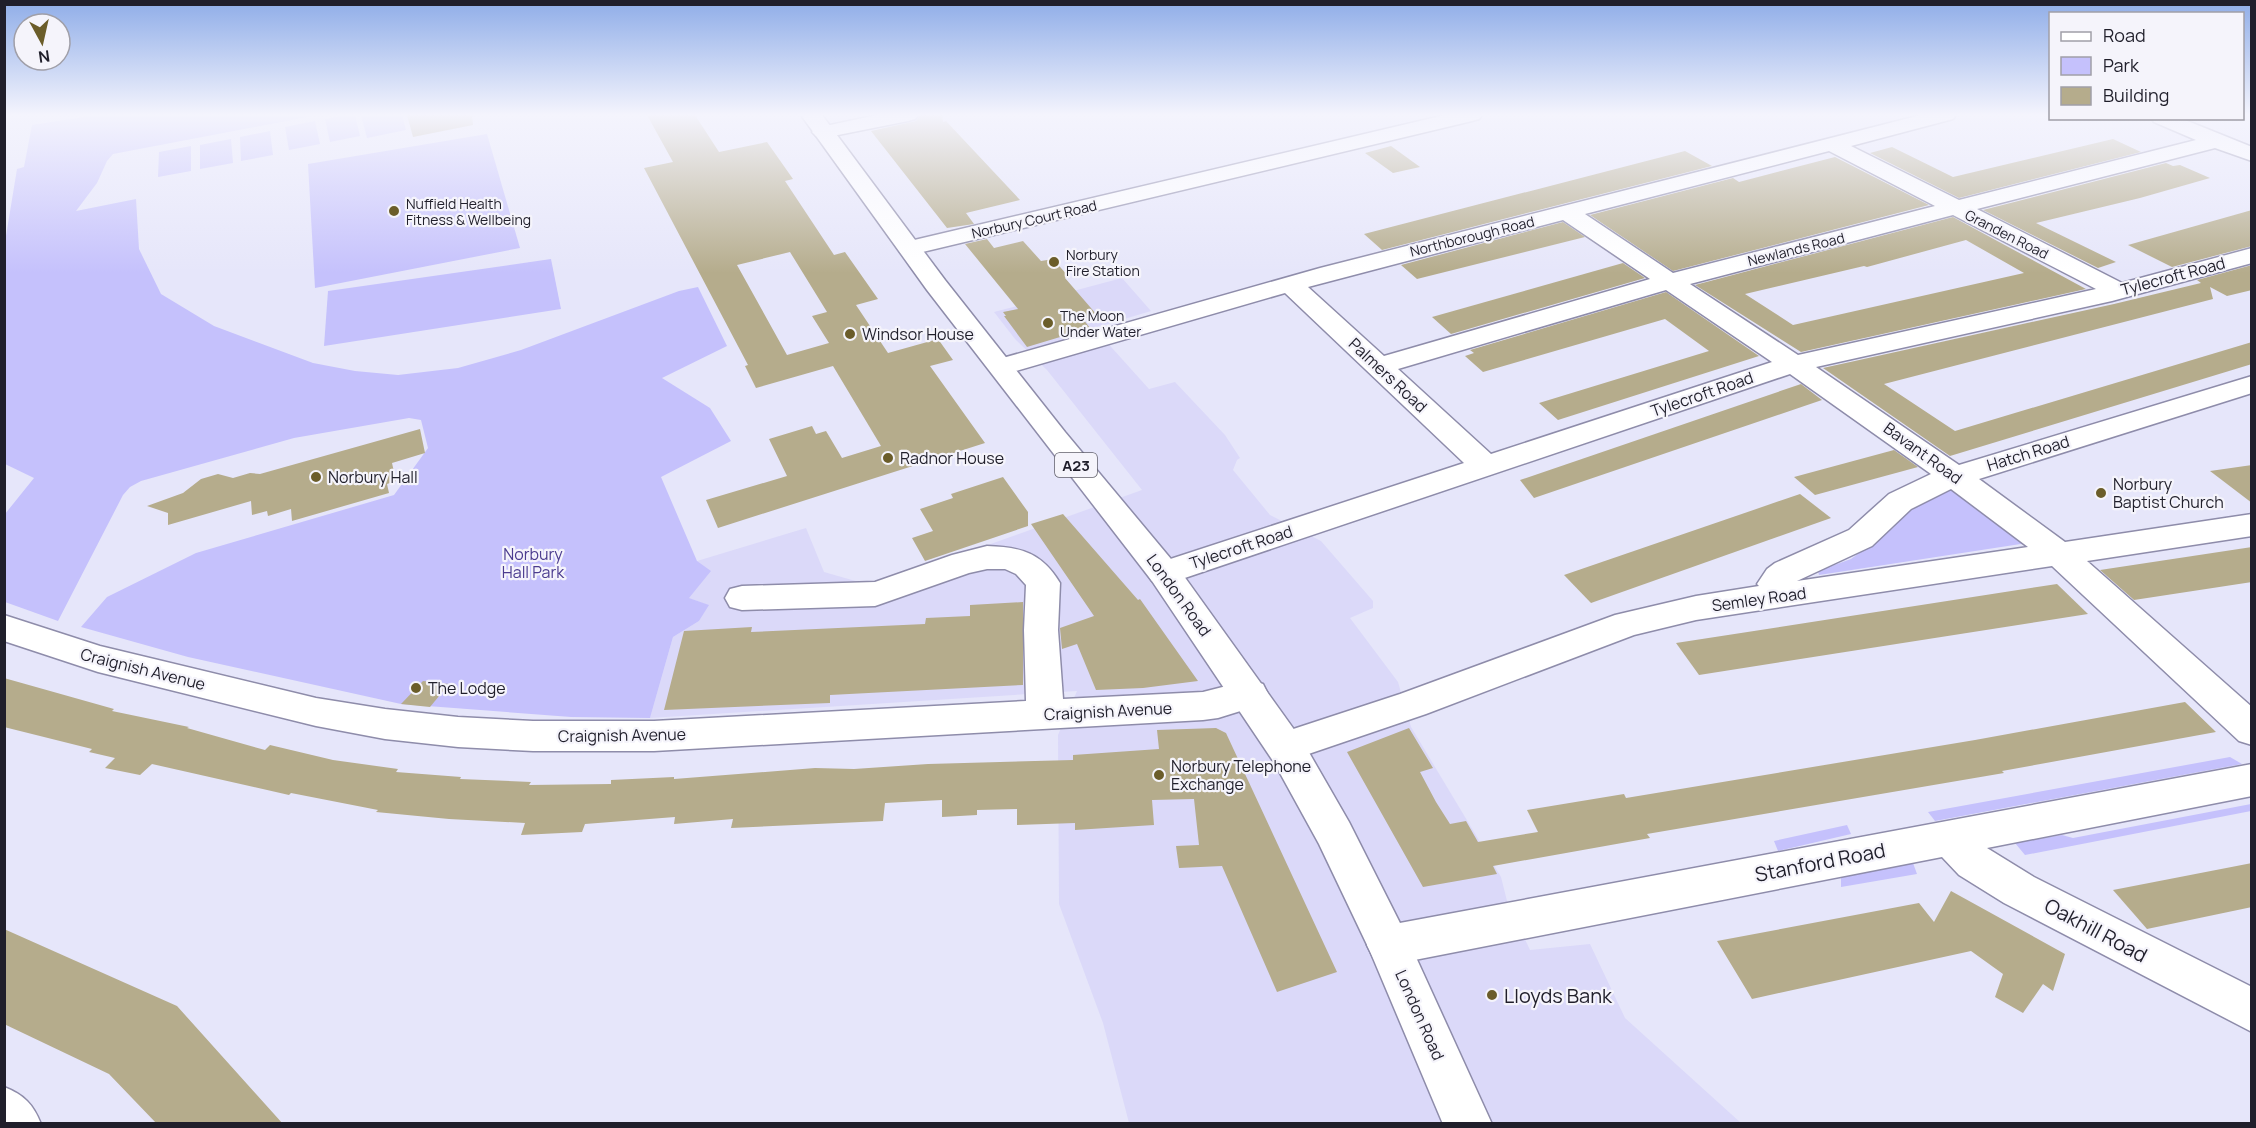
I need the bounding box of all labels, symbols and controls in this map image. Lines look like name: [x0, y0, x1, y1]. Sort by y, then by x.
north arrow: [12, 12, 72, 72]
legend: [2049, 12, 2244, 120]
text: Road: [2103, 23, 2146, 47]
text: N: [37, 45, 51, 69]
text: Park: [2103, 53, 2140, 77]
text: Building: [2103, 83, 2169, 107]
place label: Nuffield Health Fitness & Wellbeing: [406, 194, 531, 229]
street label: Norbury Court Road: [970, 195, 1098, 243]
marker: Nuffield Health Fitness & Wellbeing: [387, 204, 401, 218]
street label: Granden Road: [1962, 205, 2052, 263]
street label: Northborough Road: [1408, 211, 1536, 261]
street label: Newlands Road: [1746, 228, 1846, 270]
place label: Norbury Fire Station: [1066, 245, 1140, 280]
street label: Tylecroft Road: [2118, 252, 2228, 300]
marker: Norbury Fire Station: [1047, 255, 1061, 269]
place label: The Moon Under Water: [1060, 306, 1141, 341]
marker: The Moon Under Water: [1041, 316, 1055, 330]
place label: Windsor House: [862, 323, 974, 345]
marker: Windsor House: [843, 327, 857, 341]
street label: Palmers Road: [1344, 333, 1432, 417]
street label: Tylecroft Road: [1648, 366, 1756, 422]
street label: Bavant Road: [1879, 417, 1967, 489]
street label: Hatch Road: [1984, 430, 2072, 476]
place label: Radnor House: [900, 447, 1004, 469]
marker: Radnor House: [881, 451, 895, 465]
road number: A23: [1055, 453, 1097, 477]
place label: Norbury Hall: [328, 466, 418, 488]
marker: Norbury Hall: [309, 470, 323, 484]
place label: Norbury Baptist Church: [2113, 473, 2224, 513]
marker: Norbury Baptist Church: [2094, 486, 2108, 500]
street label: Tylecroft Road: [1187, 520, 1295, 574]
park label: Norbury Hall Park: [502, 543, 565, 583]
street label: London Road: [1142, 549, 1216, 641]
street label: Semley Road: [1710, 581, 1808, 617]
street label: Craignish Avenue: [78, 643, 208, 695]
place label: The Lodge: [428, 677, 506, 699]
marker: The Lodge: [409, 681, 423, 695]
street label: Craignish Avenue: [1043, 697, 1173, 725]
street label: Craignish Avenue: [558, 723, 686, 747]
place label: Norbury Telephone Exchange: [1171, 755, 1311, 795]
marker: Norbury Telephone Exchange: [1152, 768, 1166, 782]
street label: Stanford Road: [1753, 836, 1887, 888]
street label: Oakhill Road: [2040, 892, 2152, 968]
street label: London Road: [1390, 966, 1450, 1064]
place label: Lloyds Bank: [1504, 982, 1613, 1009]
marker: Lloyds Bank: [1485, 988, 1499, 1002]

